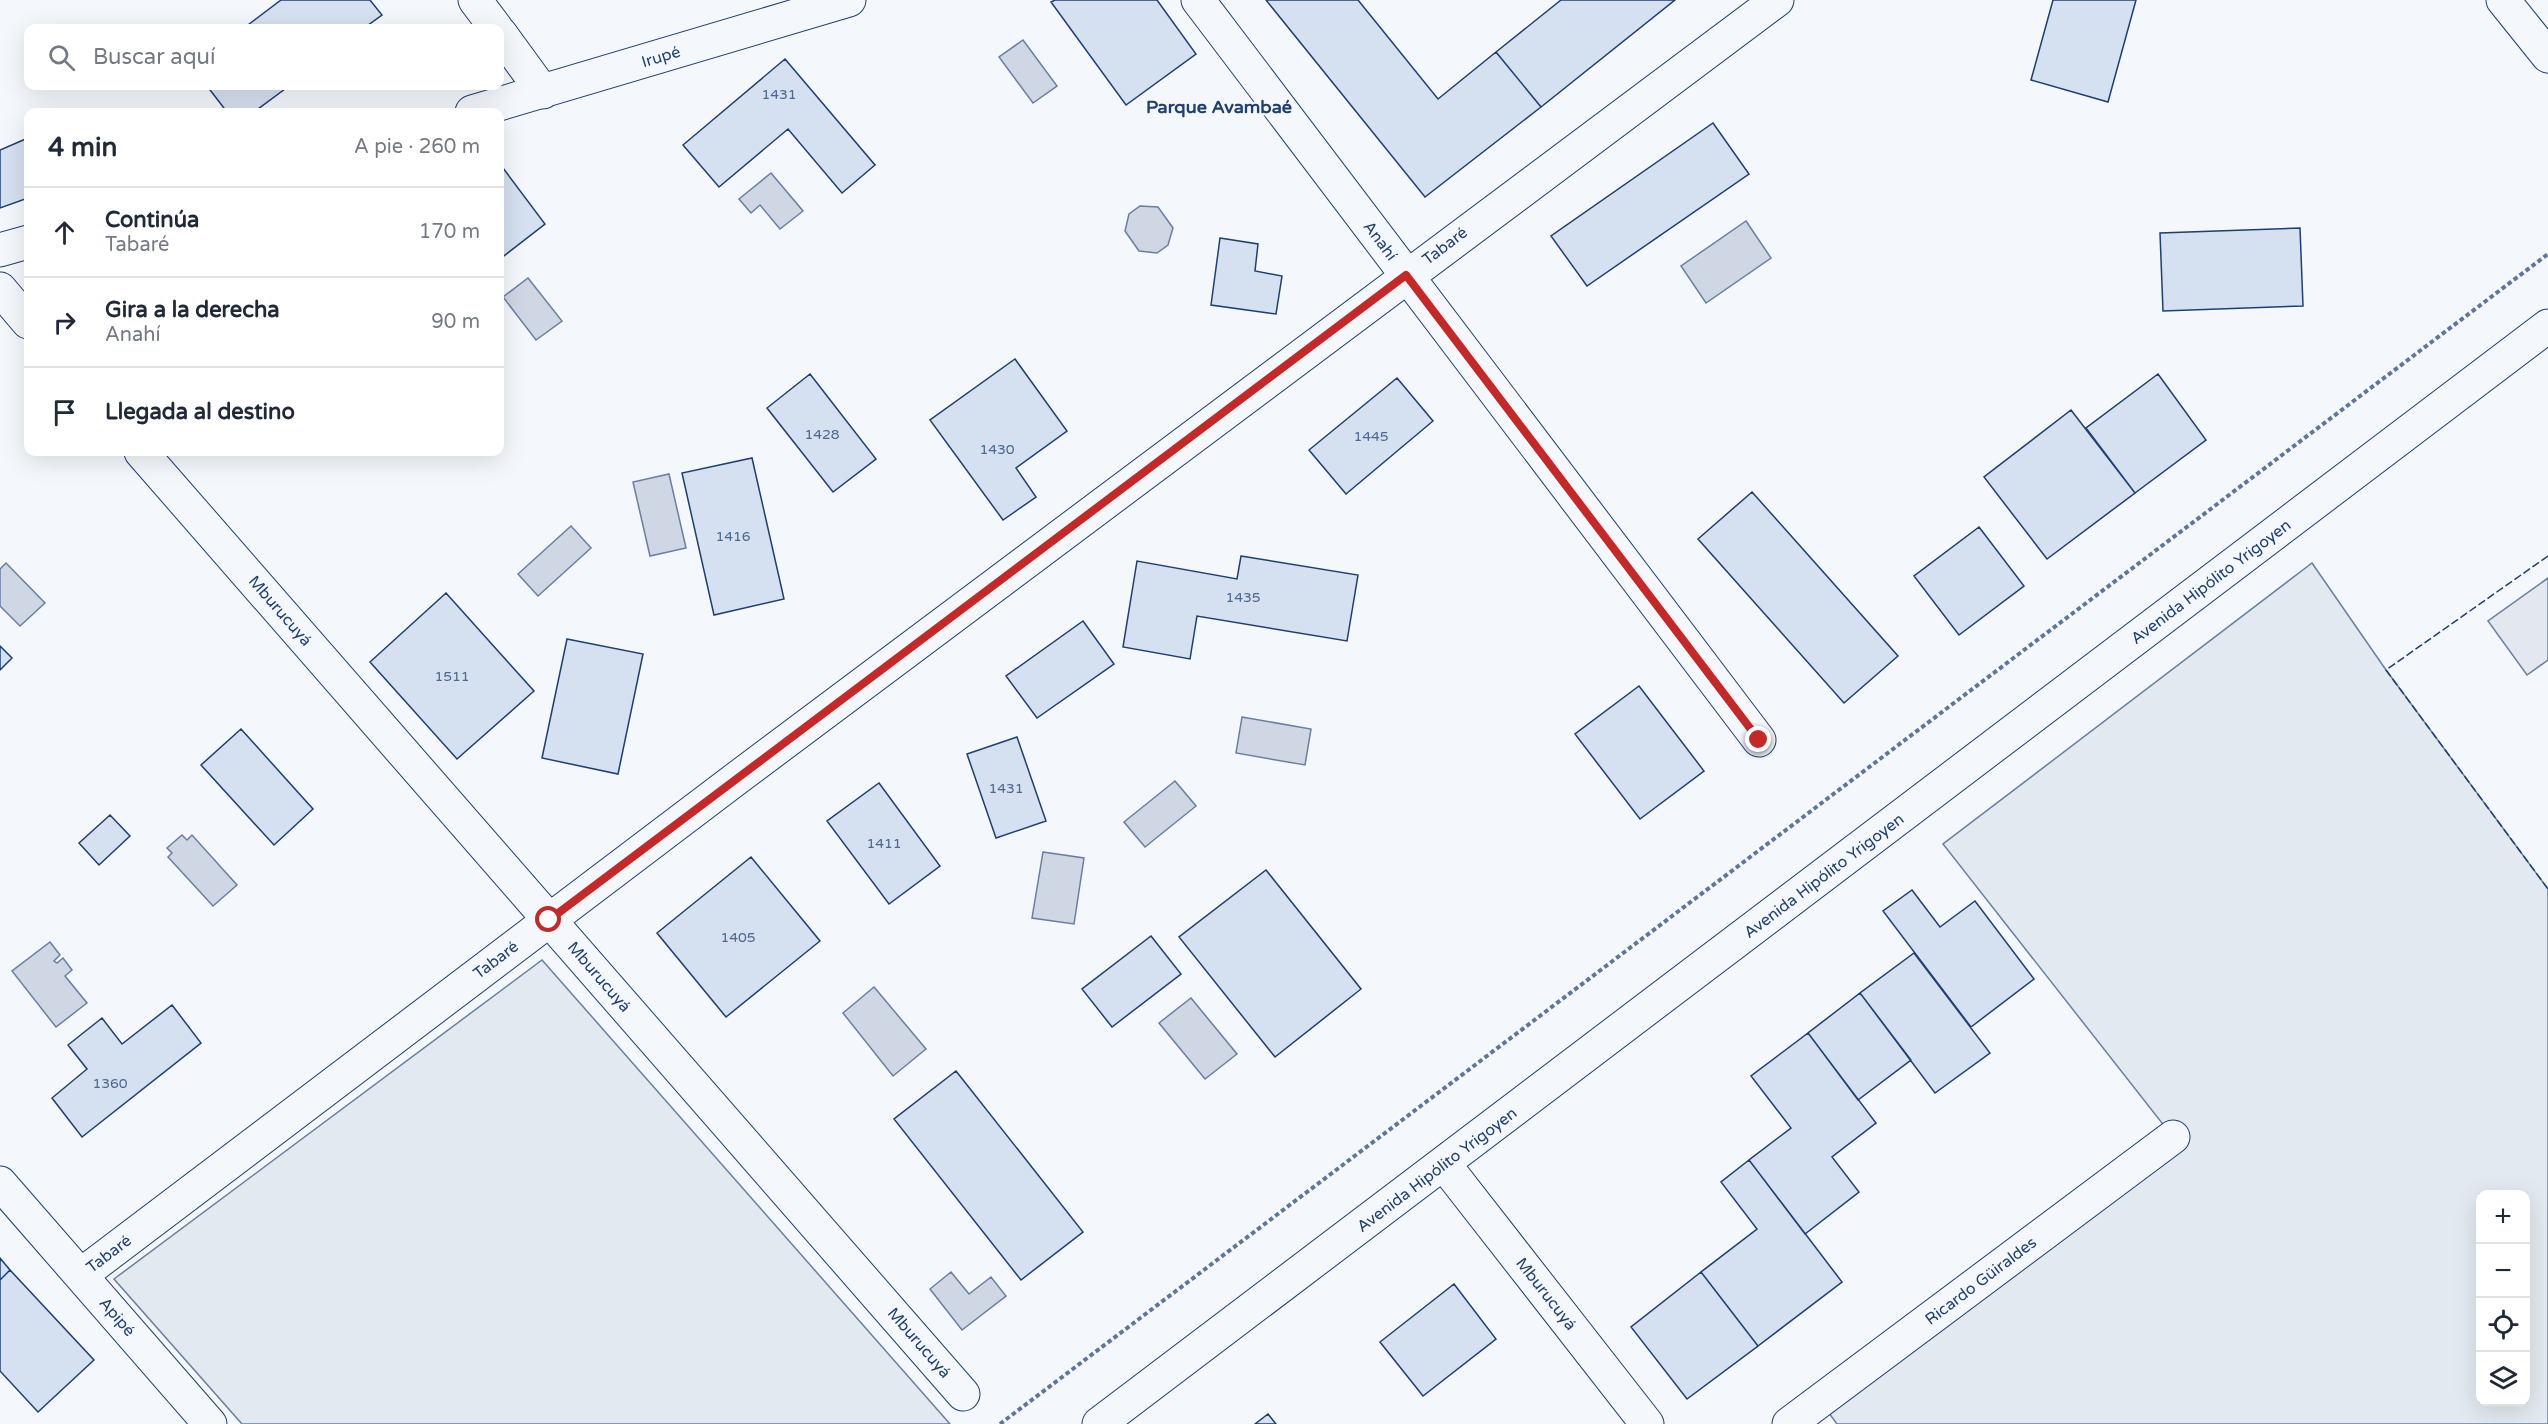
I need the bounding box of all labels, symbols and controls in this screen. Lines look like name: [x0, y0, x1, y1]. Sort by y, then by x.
search box: [24, 24, 504, 90]
icon: search: [45, 41, 78, 74]
street label: Irupé: [639, 42, 683, 72]
text: Buscar aquí: [93, 44, 215, 70]
house number: 1431: [761, 86, 797, 103]
district label: Parque Avambaé: [1146, 96, 1292, 118]
text: 4 min: [48, 132, 117, 163]
text: A pie · 260 m: [354, 135, 480, 159]
text: Continúa: [105, 207, 199, 233]
icon: ahead: [48, 216, 81, 249]
street label: Anahí: [1359, 217, 1401, 265]
text: 170 m: [419, 220, 480, 244]
street label: Tabaré: [1418, 223, 1472, 269]
text: Tabaré: [105, 233, 169, 257]
text: Gira a la derecha: [105, 297, 280, 323]
icon: right: [48, 306, 81, 339]
text: 90 m: [431, 310, 480, 334]
text: Anahí: [105, 323, 160, 347]
icon: arrive: [48, 396, 81, 429]
text: Llegada al destino: [105, 399, 295, 425]
house number: 1428: [804, 426, 840, 443]
house number: 1445: [1353, 428, 1389, 445]
house number: 1430: [979, 441, 1015, 458]
street label: Avenida Hipólito Yrigoyen: [2127, 515, 2295, 649]
house number: 1416: [715, 528, 751, 545]
street label: Mburucuyá: [244, 572, 316, 650]
house number: 1435: [1225, 589, 1261, 606]
house number: 1511: [434, 668, 470, 685]
route end: [1745, 726, 1771, 752]
house number: 1431: [988, 780, 1024, 797]
street label: Avenida Hipólito Yrigoyen: [1740, 809, 1908, 943]
house number: 1411: [866, 835, 902, 852]
route start: [535, 906, 561, 932]
house number: 1405: [720, 929, 756, 946]
street label: Tabaré: [469, 937, 523, 983]
street label: Mburucuyá: [563, 938, 635, 1016]
house number: 1360: [92, 1075, 128, 1092]
street label: Avenida Hipólito Yrigoyen: [1353, 1103, 1521, 1237]
map controls: [2476, 1190, 2530, 1406]
button: +: [2476, 1190, 2530, 1244]
street label: Tabaré: [82, 1231, 136, 1277]
street label: Ricardo Güiraldes: [1921, 1233, 2041, 1329]
button: −: [2476, 1244, 2530, 1298]
street label: Mburucuyá: [1511, 1254, 1581, 1334]
street label: Apipé: [95, 1293, 139, 1341]
button: locate: [2476, 1298, 2530, 1352]
street label: Mburucuyá: [883, 1304, 955, 1382]
button: layers: [2476, 1352, 2530, 1406]

